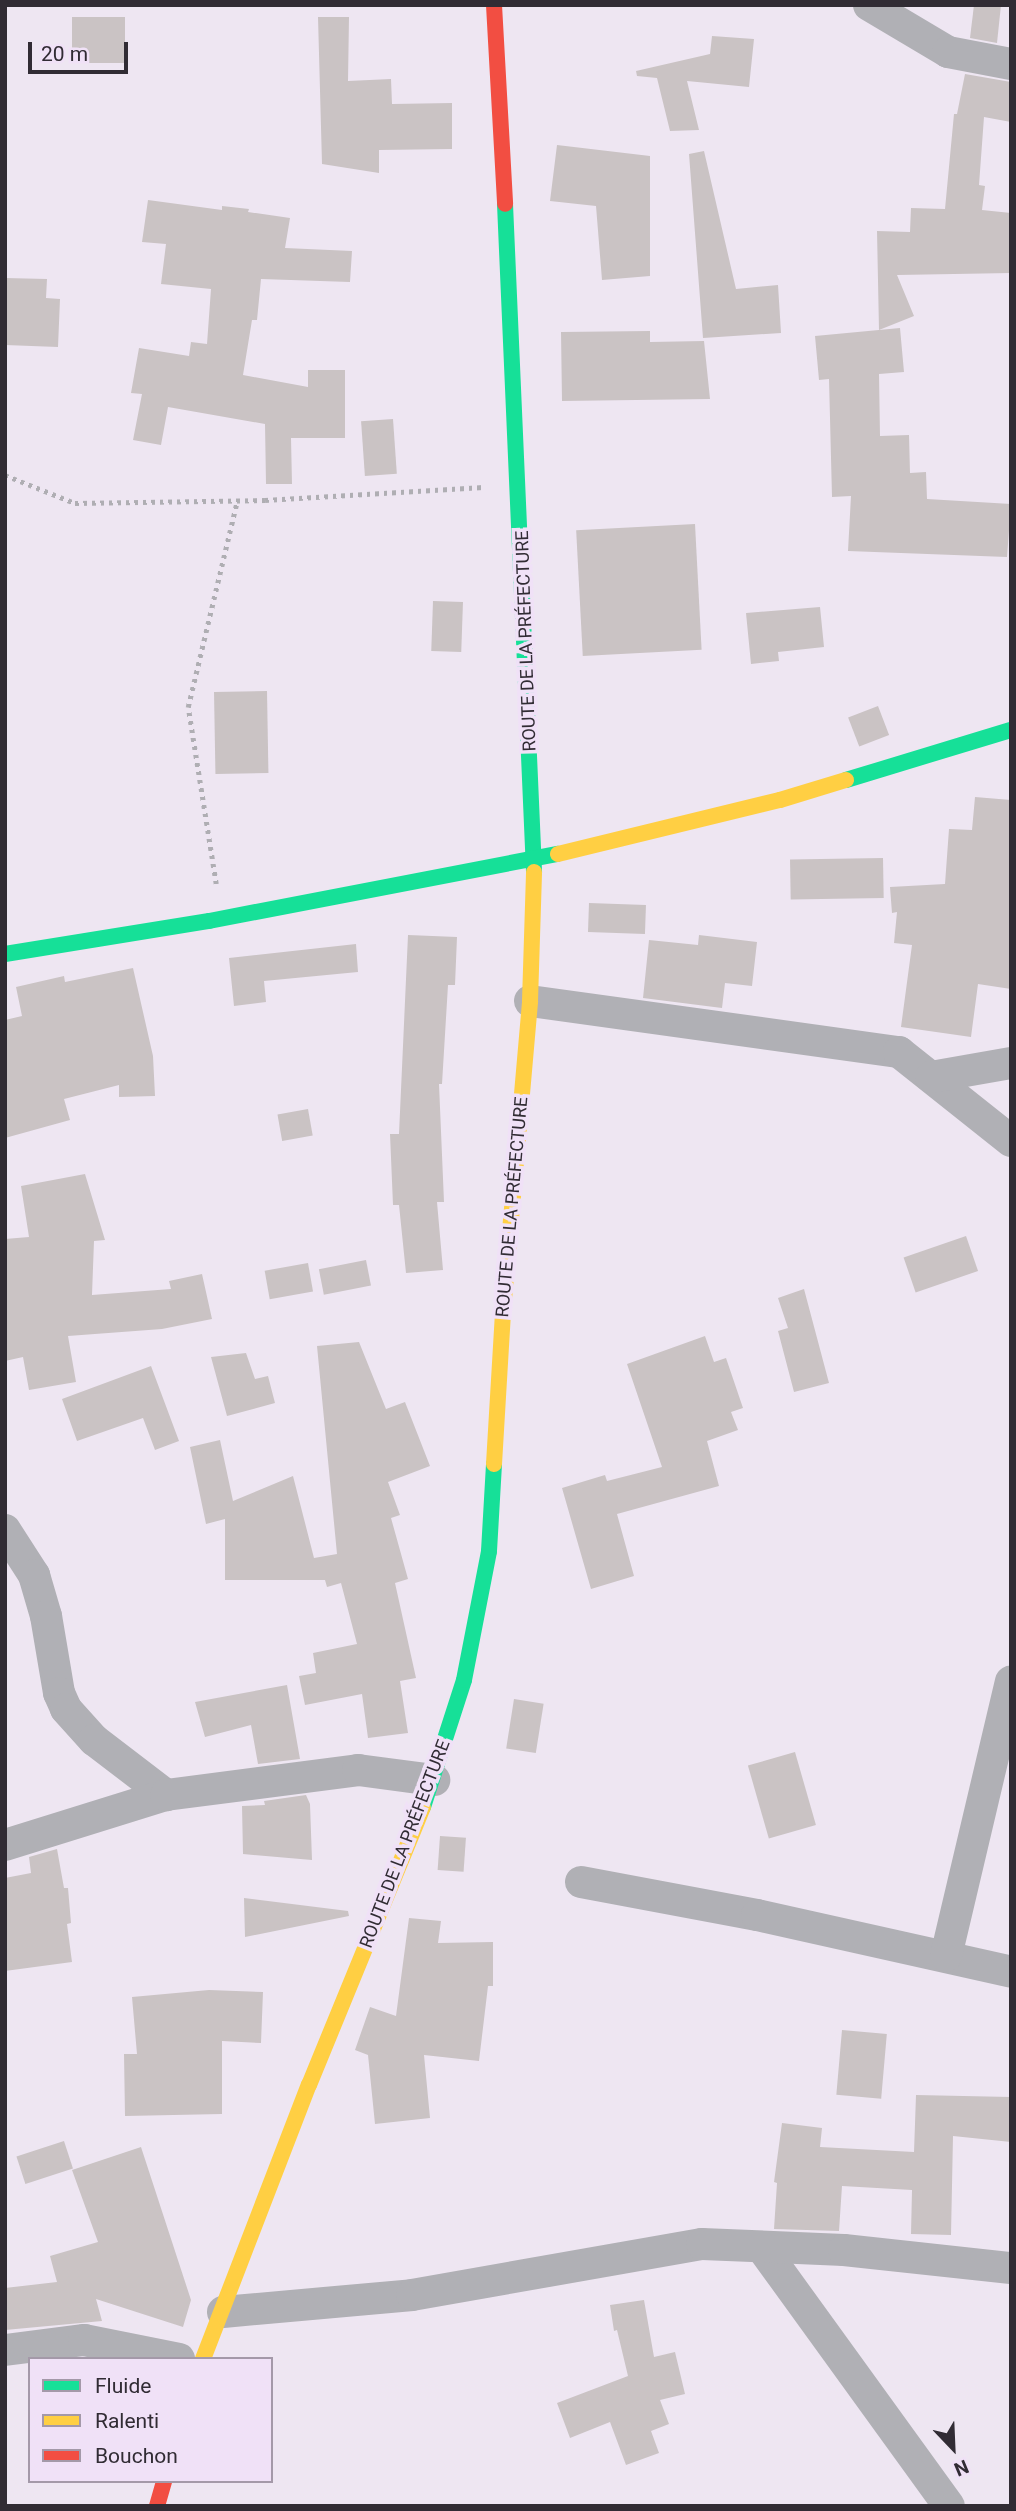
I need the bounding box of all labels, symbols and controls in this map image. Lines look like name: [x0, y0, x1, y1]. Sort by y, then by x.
scale bar: [32, 28, 131, 72]
text: 20 m: [41, 42, 88, 66]
street label: ROUTE DE LA PRÉFECTURE: [511, 530, 541, 752]
street label: ROUTE DE LA PRÉFECTURE: [492, 1096, 532, 1318]
street label: ROUTE DE LA PRÉFECTURE: [355, 1737, 455, 1951]
legend: [28, 2357, 273, 2483]
text: Fluide: [95, 2374, 151, 2398]
text: Ralenti: [95, 2409, 159, 2433]
north arrow: [918, 2413, 988, 2483]
text: Bouchon: [95, 2444, 178, 2468]
text: N: [951, 2455, 972, 2481]

